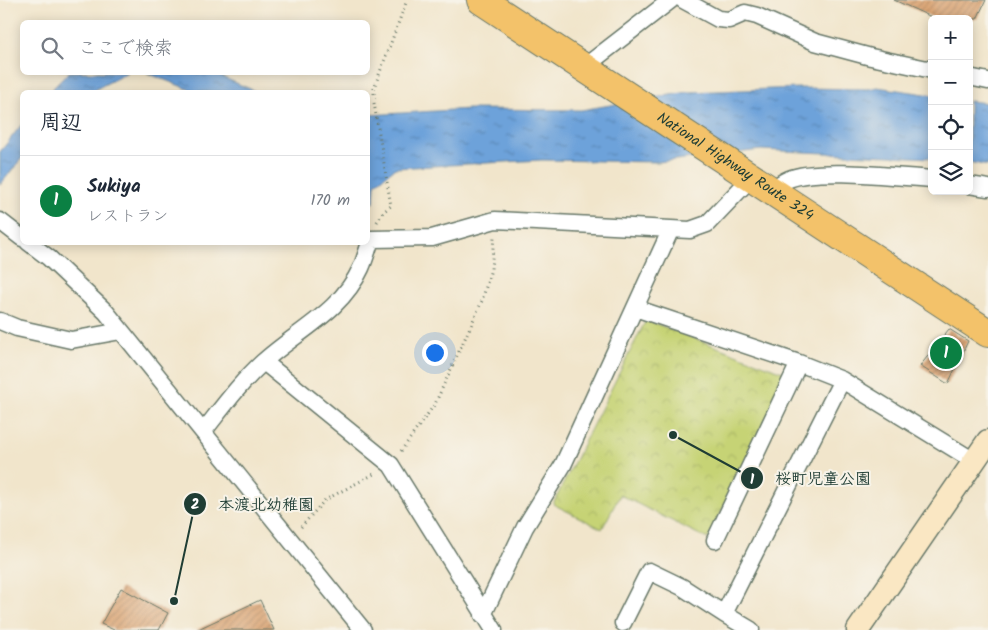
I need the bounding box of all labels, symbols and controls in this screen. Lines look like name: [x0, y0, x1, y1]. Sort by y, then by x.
map controls: [928, 15, 973, 195]
button: +: [928, 15, 973, 60]
search box: [20, 20, 370, 75]
icon: search: [38, 34, 66, 62]
text: ここで検索: [78, 34, 173, 64]
button: −: [928, 60, 973, 105]
button: locate: [928, 105, 973, 150]
street label: National Highway Route 324: [652, 106, 819, 227]
text: 周辺: [40, 107, 82, 140]
button: layers: [928, 150, 973, 195]
text: Sukiya: [87, 172, 141, 202]
text: 1: [54, 188, 58, 213]
text: 170 m: [310, 188, 350, 213]
text: レストラン: [87, 204, 168, 229]
pin: 1: [930, 334, 962, 372]
your location: [422, 340, 448, 366]
callout: 桜町児童公園: [740, 463, 881, 494]
text: 桜町児童公園: [775, 467, 871, 492]
text: 1: [750, 468, 755, 492]
callout: 本渡北幼稚園: [183, 489, 324, 520]
text: 2: [191, 493, 200, 517]
text: 本渡北幼稚園: [218, 493, 314, 518]

